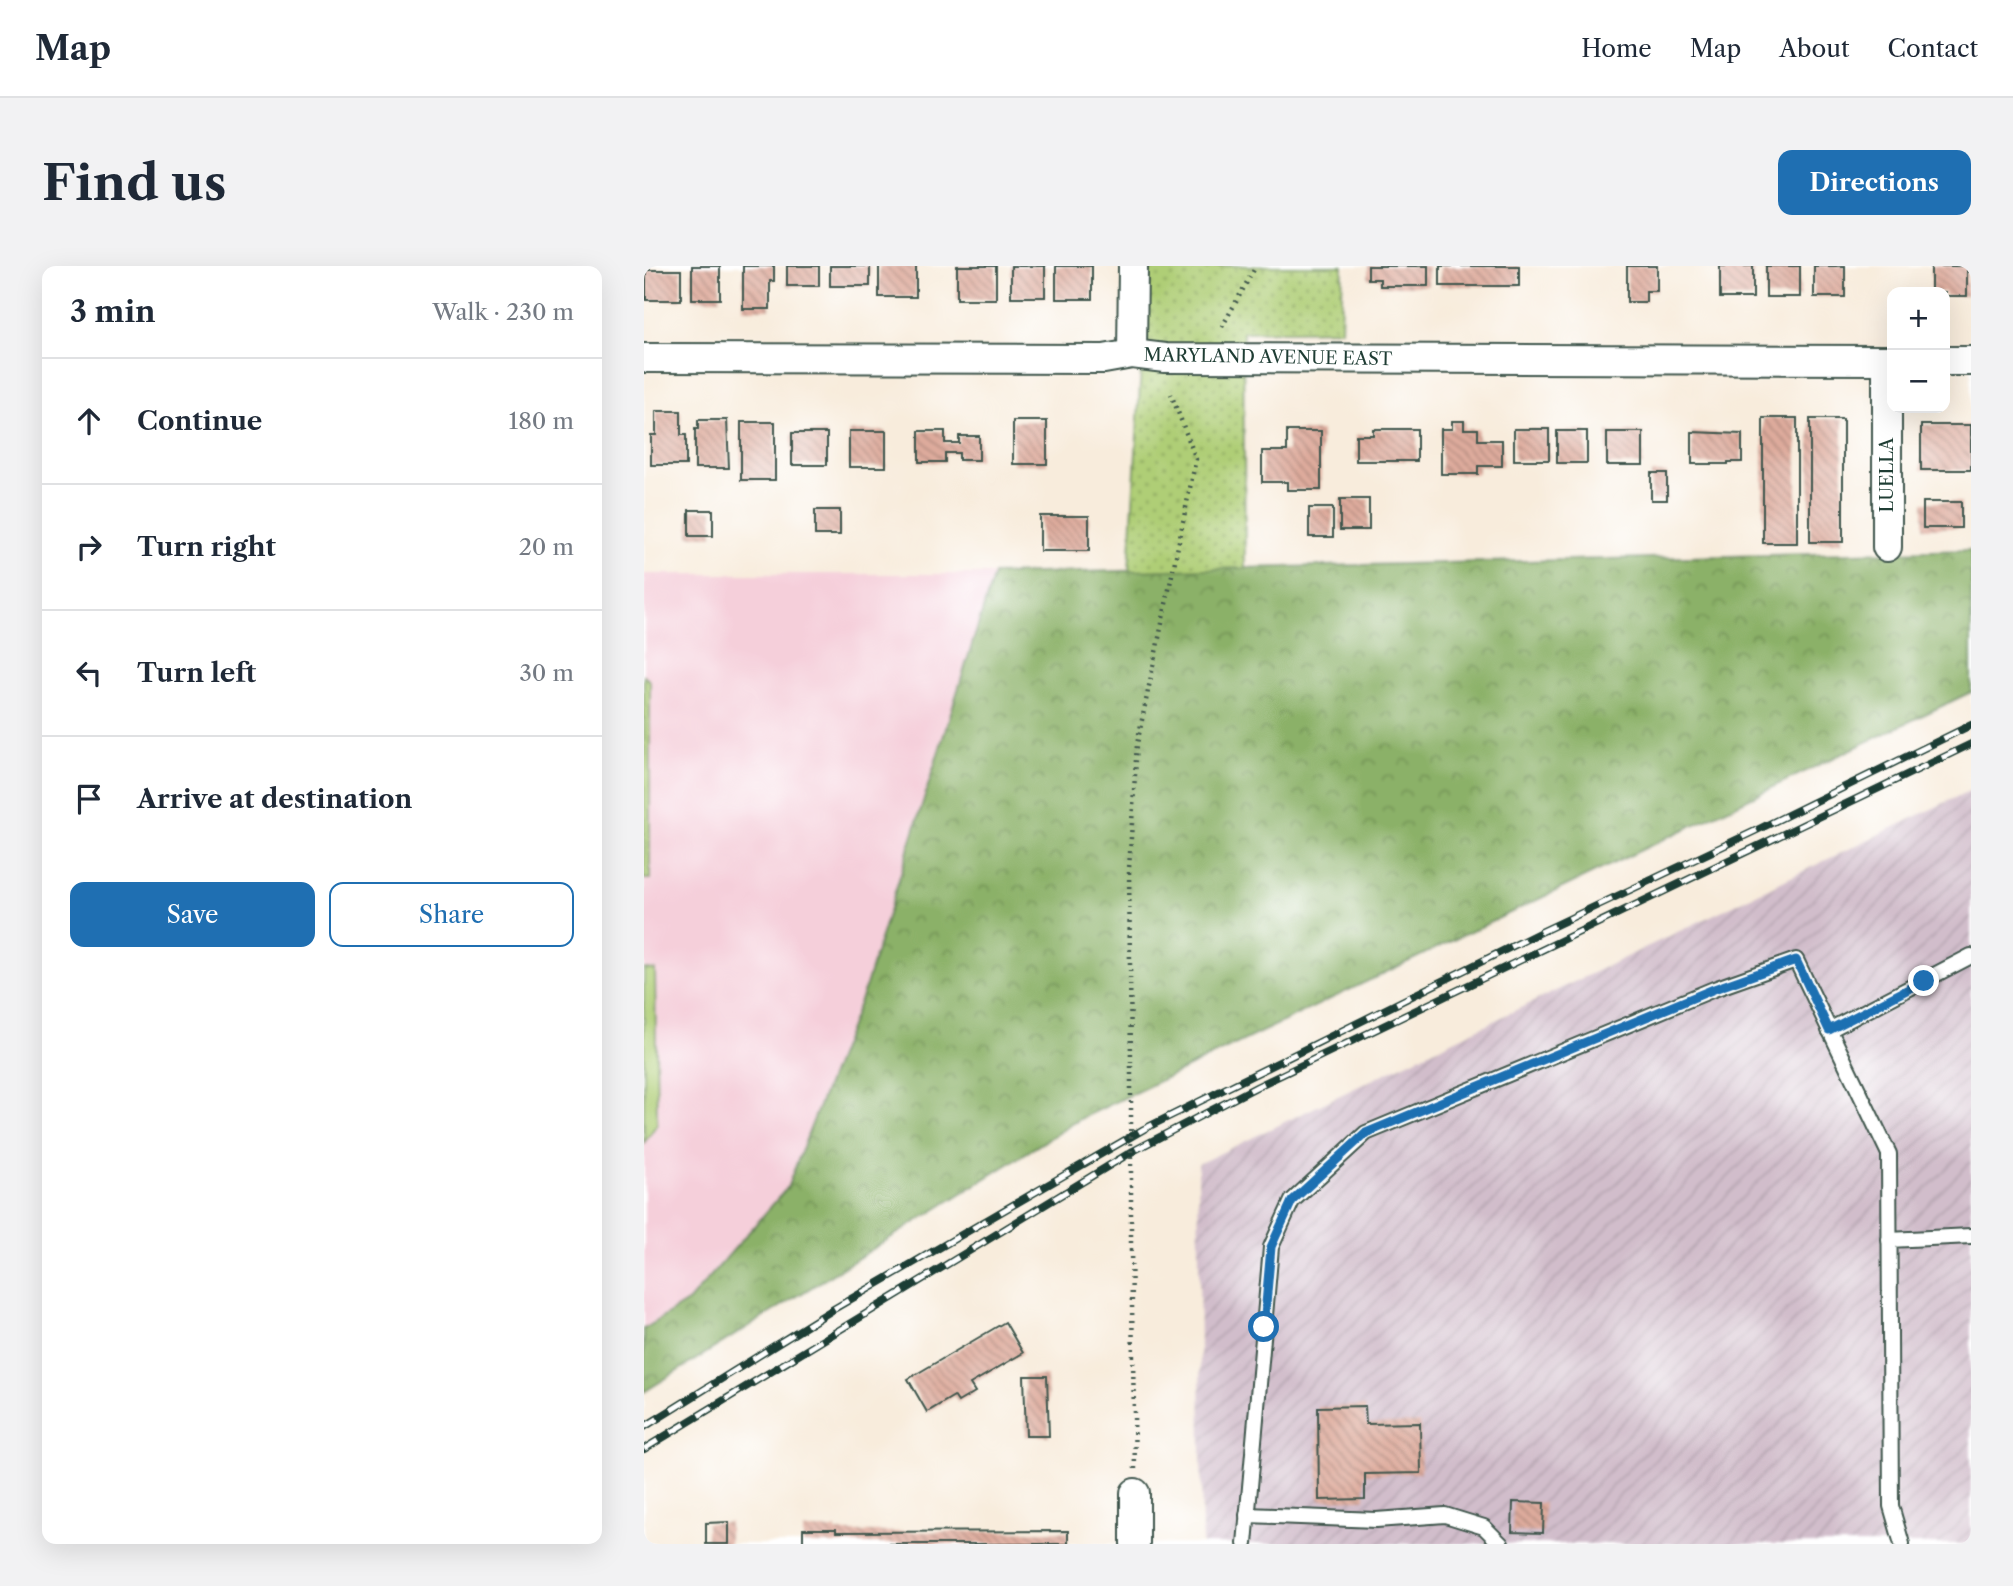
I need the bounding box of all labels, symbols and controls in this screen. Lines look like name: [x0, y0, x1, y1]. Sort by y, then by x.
text: Map: [35, 28, 111, 69]
text: Home: [1581, 34, 1652, 63]
text: Map: [1690, 34, 1741, 63]
text: About: [1779, 34, 1850, 63]
text: Contact: [1888, 34, 1978, 63]
button: Directions: [1778, 150, 1971, 215]
text: Find us: [42, 152, 226, 213]
map controls: [1887, 287, 1950, 413]
button: +: [1887, 287, 1950, 350]
text: 3 min: [70, 293, 156, 330]
text: Walk · 230 m: [432, 298, 574, 326]
street label: MARYLAND AVENUE EAST: [1144, 344, 1393, 370]
button: −: [1887, 350, 1950, 413]
icon: ahead: [70, 402, 108, 440]
text: Continue: [137, 405, 262, 437]
text: 180 m: [509, 407, 574, 435]
street label: LUELLA: [1876, 437, 1898, 512]
icon: right: [70, 528, 108, 566]
text: Turn right: [137, 531, 276, 563]
text: 20 m: [519, 533, 574, 561]
icon: left: [70, 654, 108, 692]
text: Turn left: [137, 657, 256, 689]
text: 30 m: [519, 659, 574, 687]
icon: arrive: [70, 780, 108, 818]
text: Arrive at destination: [137, 783, 412, 815]
button: Save: [70, 882, 315, 947]
button: Share: [329, 882, 574, 947]
route end: [1908, 965, 1939, 996]
route start: [1248, 1311, 1279, 1342]

